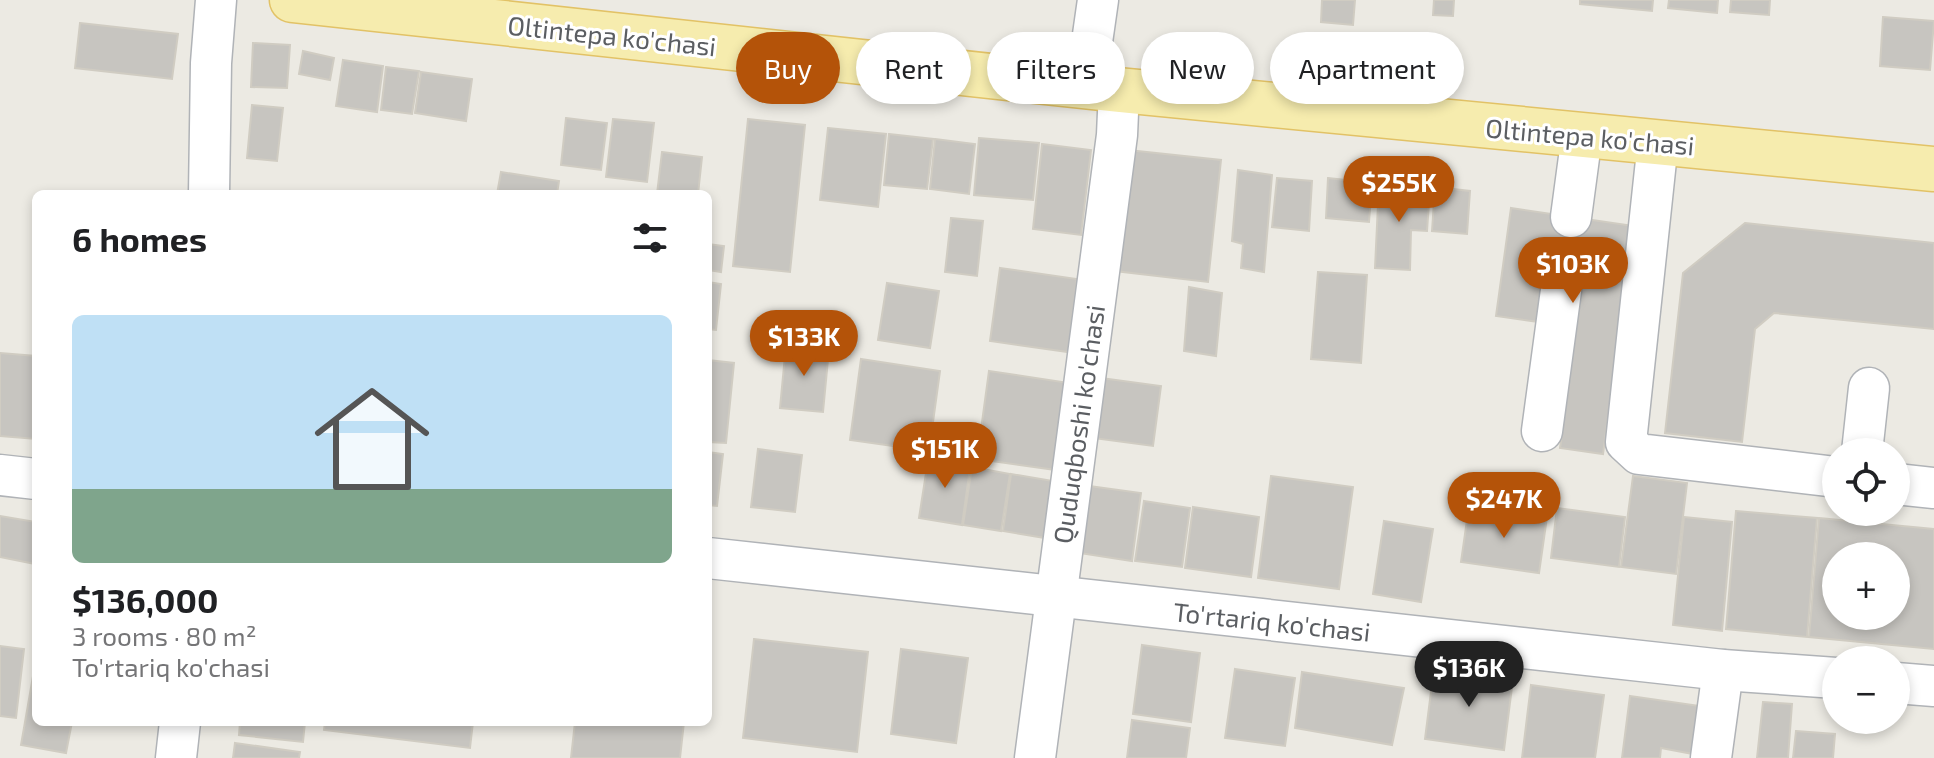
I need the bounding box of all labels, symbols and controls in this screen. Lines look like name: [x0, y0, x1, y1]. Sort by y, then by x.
street label: Oltintepa ko'chasi: [506, 9, 718, 61]
chip: Buy: [736, 32, 840, 104]
chip: Rent: [856, 32, 971, 104]
chip: Filters: [987, 32, 1125, 104]
chip: New: [1141, 32, 1254, 104]
chip: Apartment: [1270, 32, 1464, 104]
street label: Oltintepa ko'chasi: [1484, 111, 1696, 161]
pin: $255K: [1343, 156, 1455, 224]
text: $255K: [1361, 166, 1437, 197]
icon: filters: [628, 216, 672, 260]
text: 6 homes: [72, 218, 207, 259]
pin: $103K: [1517, 237, 1629, 305]
text: $103K: [1536, 247, 1610, 278]
street label: Quduqboshi ko'chasi: [1046, 303, 1110, 545]
pin: $133K: [748, 310, 860, 378]
text: $133K: [768, 320, 840, 351]
icon: home: [300, 367, 444, 511]
pin: $151K: [889, 422, 1001, 490]
text: $151K: [911, 432, 979, 463]
map controls: [1822, 438, 1910, 734]
button: locate: [1822, 438, 1910, 526]
pin: $247K: [1448, 472, 1560, 540]
text: $247K: [1466, 482, 1542, 513]
button: +: [1822, 542, 1910, 630]
text: $136,000: [72, 579, 218, 620]
street label: To'rtariq ko'chasi: [1172, 595, 1372, 647]
text: 3 rooms · 80 m²: [72, 620, 256, 651]
pin: $136K: [1413, 641, 1525, 709]
button: −: [1822, 646, 1910, 734]
text: To'rtariq ko'chasi: [72, 651, 270, 682]
text: $136K: [1433, 651, 1505, 682]

